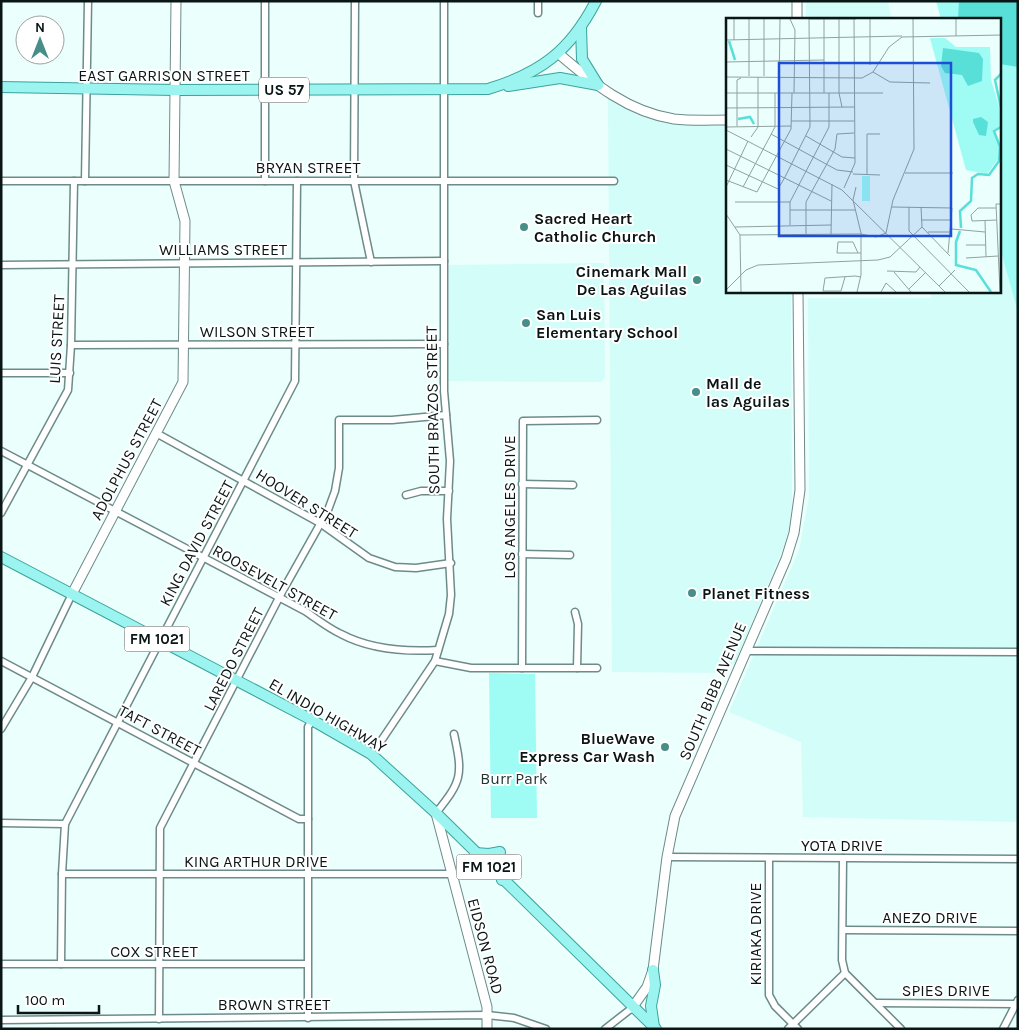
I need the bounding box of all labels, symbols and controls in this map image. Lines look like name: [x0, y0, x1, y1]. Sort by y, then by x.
north arrow: [15, 15, 65, 65]
inset map: [726, 18, 1002, 292]
text: N: [35, 19, 45, 36]
street label: EAST GARRISON STREET: [78, 66, 250, 85]
road number: US 57: [259, 78, 309, 102]
street label: BRYAN STREET: [256, 158, 360, 177]
place label: Sacred Heart Catholic Church: [534, 209, 656, 246]
marker: Sacred Heart Catholic Church: [518, 221, 530, 233]
street label: WILLIAMS STREET: [159, 240, 287, 259]
place label: Cinemark Mall De Las Aguilas: [576, 262, 687, 299]
marker: Cinemark Mall De Las Aguilas: [691, 274, 703, 286]
street label: LUIS STREET: [45, 294, 68, 384]
place label: San Luis Elementary School: [536, 305, 678, 342]
marker: San Luis Elementary School: [520, 317, 532, 329]
street label: WILSON STREET: [200, 322, 314, 341]
street label: SOUTH BRAZOS STREET: [422, 326, 443, 494]
place label: Mall de las Aguilas: [706, 374, 790, 411]
marker: Mall de las Aguilas: [690, 386, 702, 398]
street label: ADOLPHUS STREET: [86, 395, 166, 523]
street label: LOS ANGELES DRIVE: [500, 435, 519, 579]
street label: HOOVER STREET: [252, 465, 361, 542]
street label: KING DAVID STREET: [155, 477, 238, 609]
street label: ROOSEVELT STREET: [209, 540, 340, 624]
place label: Planet Fitness: [702, 584, 810, 603]
marker: Planet Fitness: [686, 587, 698, 599]
street label: LAREDO STREET: [199, 604, 268, 714]
street label: SOUTH BIBB AVENUE: [675, 619, 750, 763]
road number: FM 1021: [124, 626, 190, 652]
street label: EL INDIO HIGHWAY: [266, 674, 390, 757]
street label: TAFT STREET: [115, 701, 204, 760]
place label: BlueWave Express Car Wash: [519, 729, 655, 766]
marker: BlueWave Express Car Wash: [659, 741, 671, 753]
park label: Burr Park: [480, 769, 548, 788]
street label: YOTA DRIVE: [801, 836, 883, 855]
street label: KING ARTHUR DRIVE: [184, 852, 328, 871]
road number: FM 1021: [456, 854, 522, 880]
street label: KIRIAKA DRIVE: [746, 882, 765, 986]
street label: EIDSON ROAD: [464, 896, 507, 996]
street label: ANEZO DRIVE: [882, 908, 978, 927]
street label: COX STREET: [110, 942, 198, 961]
street label: SPIES DRIVE: [902, 981, 990, 1000]
scale bar: [18, 982, 99, 1014]
text: 100 m: [25, 991, 65, 1009]
street label: BROWN STREET: [218, 995, 330, 1014]

